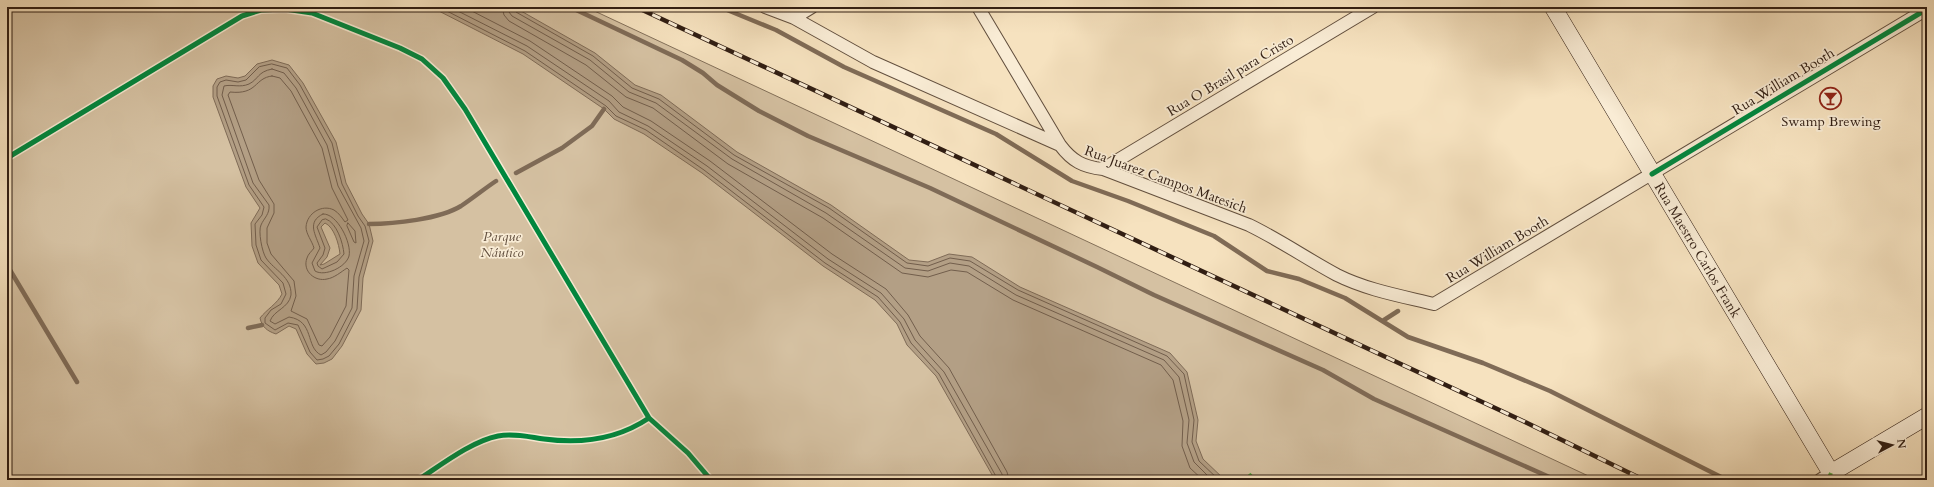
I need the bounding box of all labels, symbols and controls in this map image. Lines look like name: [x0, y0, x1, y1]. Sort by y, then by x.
street label: Rua O Brasil para Cristo: [1163, 30, 1297, 121]
street label: Rua William Booth: [1729, 43, 1838, 119]
bar icon: Swamp Brewing: [1818, 86, 1844, 112]
place label: Swamp Brewing: [1781, 112, 1881, 131]
street label: Rua Juarez Campos Matesich: [1082, 141, 1250, 218]
street label: Rua Maestro Carlos Frank: [1650, 179, 1746, 322]
street label: Rua William Booth: [1443, 211, 1552, 287]
park label: Parque Náutico: [481, 227, 524, 262]
north arrow: [1872, 425, 1912, 465]
text: N: [1893, 438, 1910, 450]

